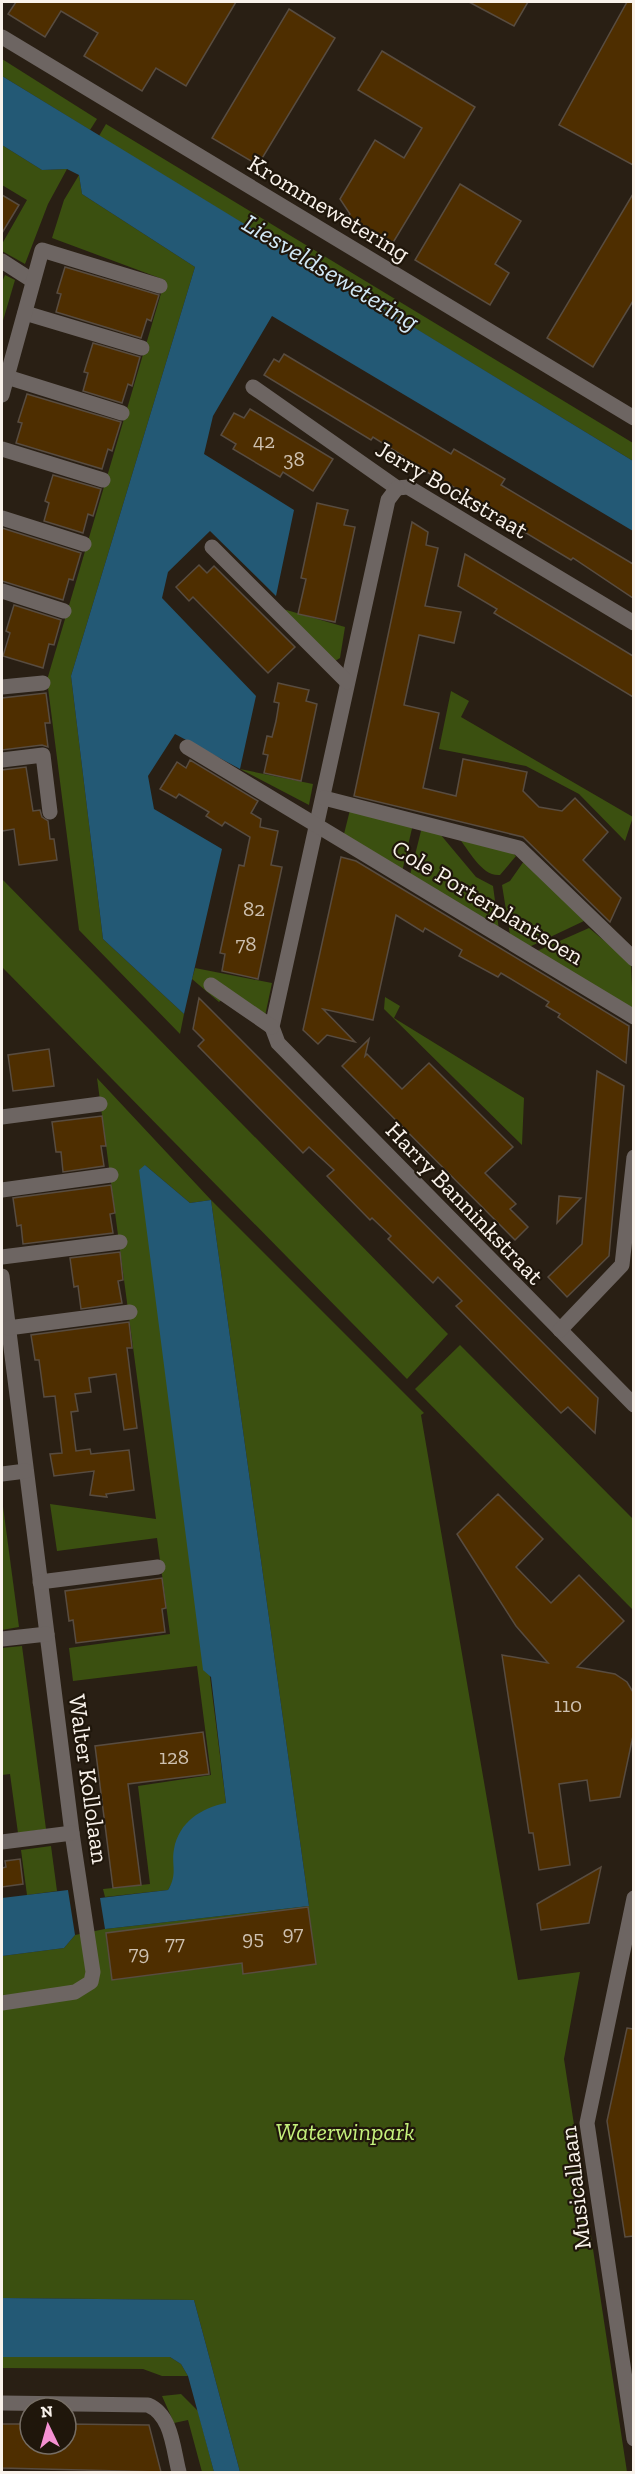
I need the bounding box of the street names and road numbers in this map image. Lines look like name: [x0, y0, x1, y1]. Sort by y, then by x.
street label: Krommewetering: [243, 148, 415, 268]
street label: Jerry Bockstraat: [371, 434, 533, 544]
street label: Cole Porterplantsoen: [387, 833, 589, 971]
street label: Harry Banninkstraat: [380, 1116, 550, 1290]
street label: Walter Kollolaan: [63, 1693, 115, 1866]
street label: Musicallaan: [553, 2125, 597, 2251]

